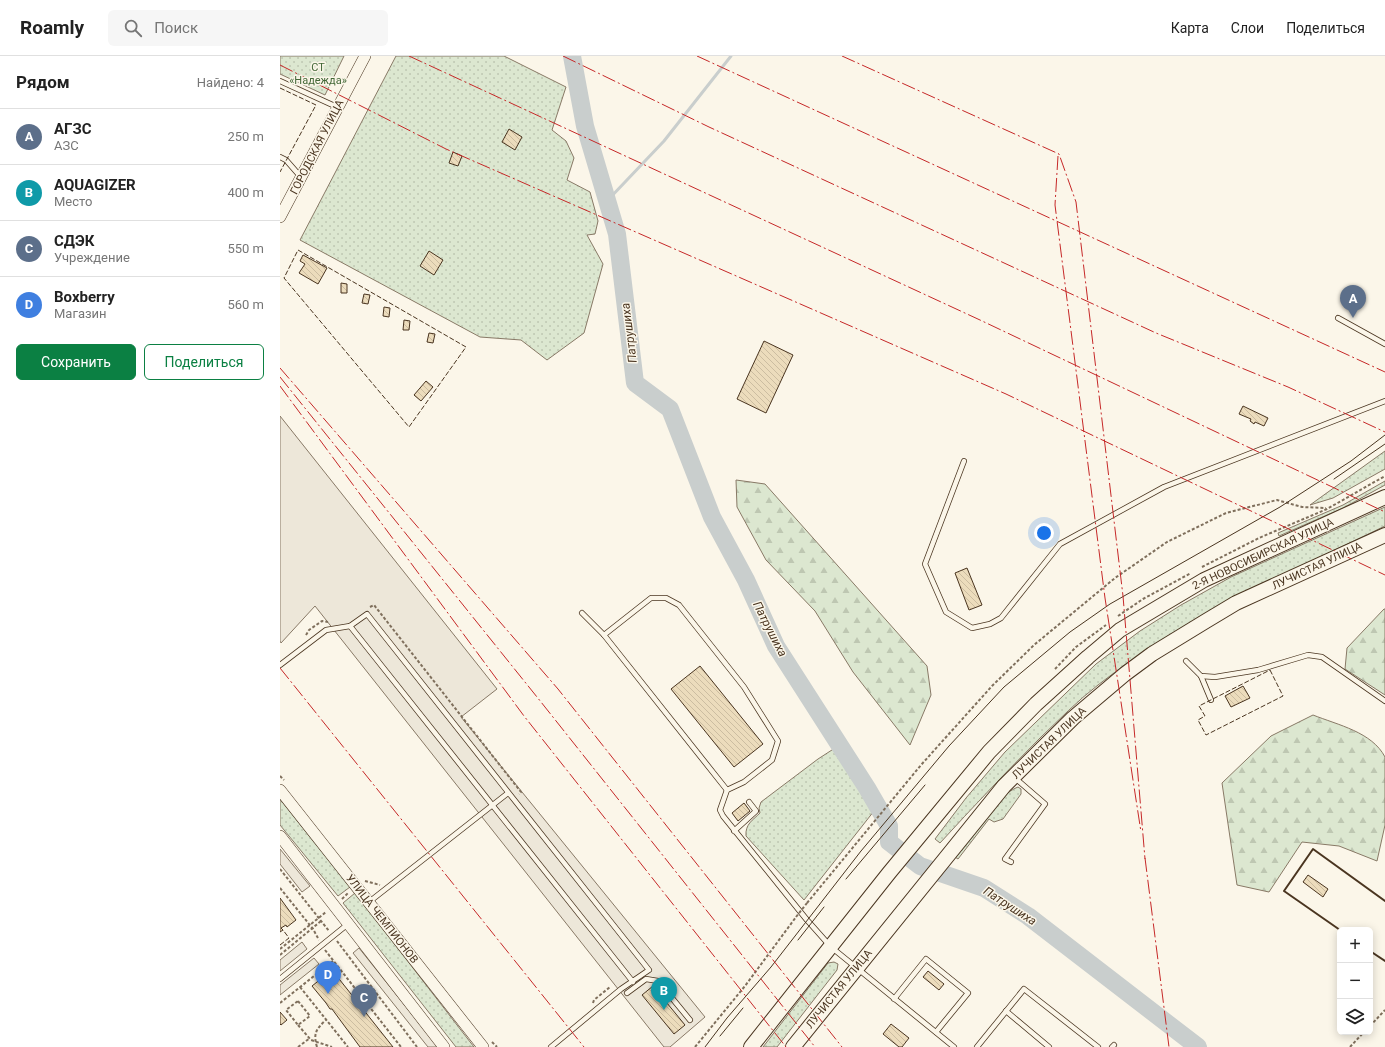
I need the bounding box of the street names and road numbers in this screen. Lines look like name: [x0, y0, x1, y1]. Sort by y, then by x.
street label: ГОРОДСКАЯ УЛИЦА: [287, 97, 347, 197]
street label: 2-Я НОВОСИБИРСКАЯ УЛИЦА: [1190, 515, 1336, 592]
street label: ЛУЧИСТАЯ УЛИЦА: [1270, 539, 1365, 593]
street label: ЛУЧИСТАЯ УЛИЦА: [1009, 704, 1089, 782]
street label: УЛИЦА ЧЕМПИОНОВ: [343, 872, 421, 966]
street label: ЛУЧИСТАЯ УЛИЦА: [803, 946, 875, 1031]

